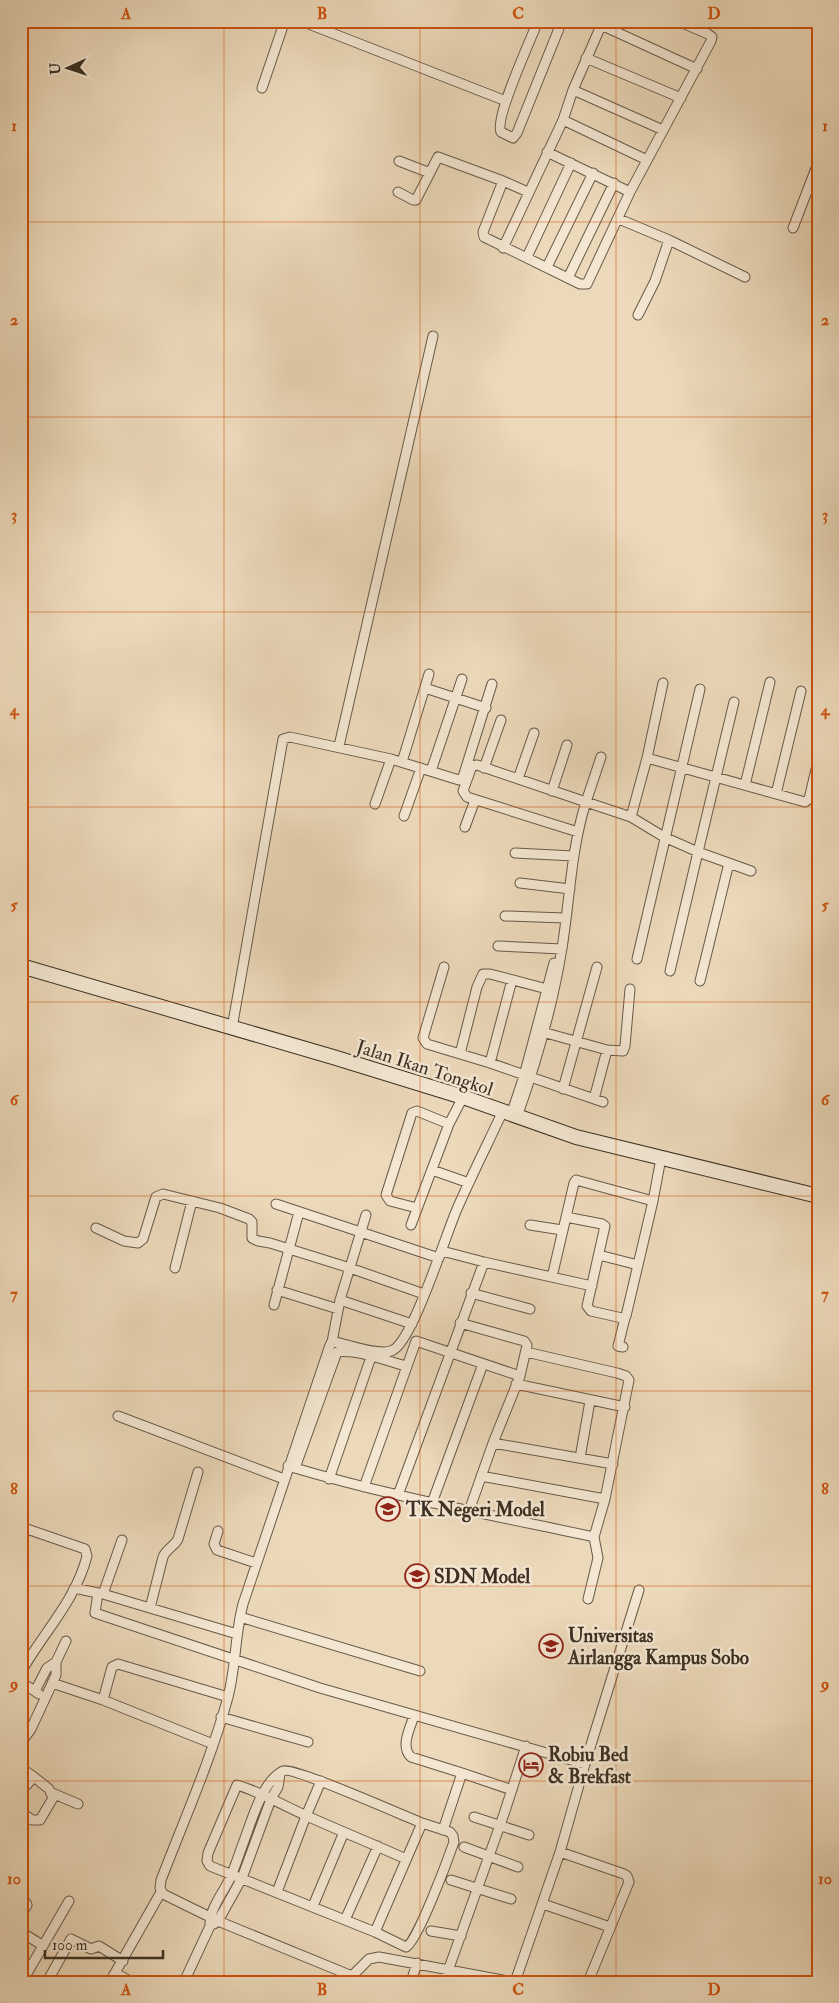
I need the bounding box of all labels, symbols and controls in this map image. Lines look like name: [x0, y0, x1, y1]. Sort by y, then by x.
text: A: [120, 4, 132, 24]
text: B: [317, 4, 327, 24]
text: C: [512, 4, 524, 24]
text: D: [707, 4, 721, 24]
north arrow: [42, 42, 92, 92]
text: U: [47, 62, 64, 75]
text: 1: [11, 116, 17, 136]
text: 1: [822, 116, 828, 136]
text: 2: [10, 310, 18, 330]
text: 2: [821, 310, 829, 330]
text: 3: [11, 505, 17, 525]
text: 3: [822, 505, 828, 525]
text: 4: [9, 700, 20, 720]
text: 4: [820, 700, 831, 720]
text: 5: [10, 895, 18, 915]
text: 5: [821, 895, 829, 915]
street label: Jalan Ikan Tongkol: [352, 1034, 496, 1101]
text: 6: [10, 1090, 20, 1110]
text: 6: [821, 1090, 831, 1110]
text: 7: [10, 1284, 18, 1304]
text: 7: [821, 1284, 829, 1304]
text: 8: [10, 1479, 18, 1499]
text: 8: [821, 1479, 829, 1499]
school or university icon: TK Negeri Model: [375, 1496, 401, 1522]
place label: TK Negeri Model: [405, 1498, 545, 1523]
school or university icon: SDN Model: [404, 1563, 430, 1589]
place label: SDN Model: [434, 1565, 530, 1589]
place label: Universitas Airlangga Kampus Sobo: [567, 1624, 749, 1671]
school or university icon: Universitas Airlangga Kampus Sobo: [538, 1633, 564, 1659]
text: 9: [8, 1674, 18, 1694]
text: 9: [819, 1674, 829, 1694]
place label: Robiu Bed & Brekfast: [548, 1743, 632, 1789]
hotel icon: Robiu Bed & Brekfast: [518, 1752, 544, 1778]
text: 10: [7, 1869, 21, 1889]
text: 10: [818, 1869, 832, 1889]
scale bar: [45, 1928, 162, 1960]
text: 100 m: [52, 1936, 88, 1955]
text: A: [120, 1980, 132, 2000]
text: B: [317, 1980, 327, 2000]
text: C: [512, 1980, 524, 2000]
text: D: [707, 1980, 721, 2000]

